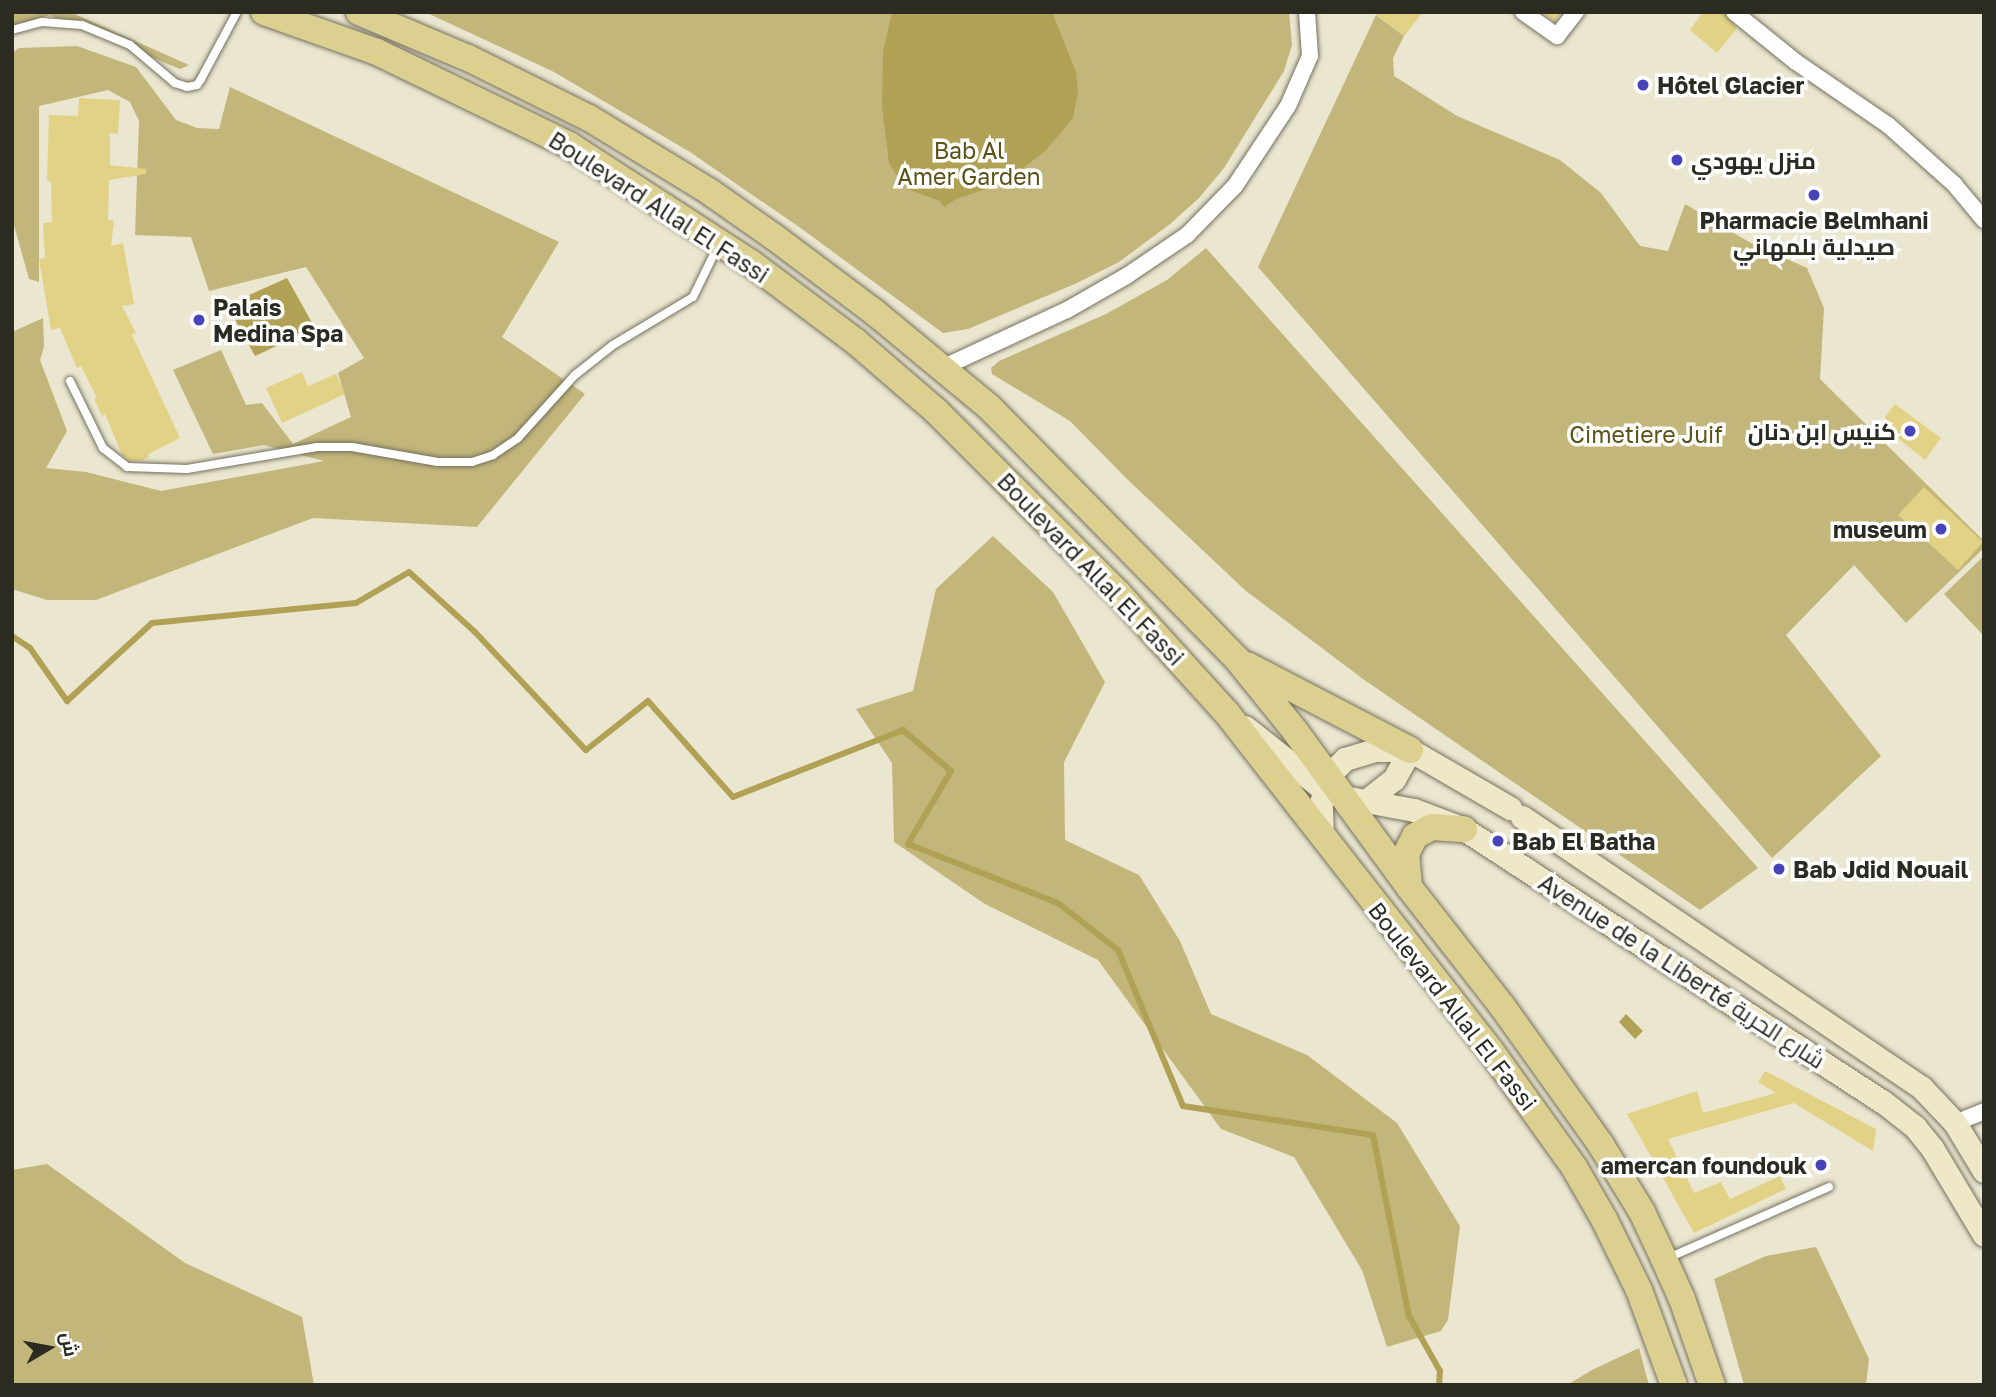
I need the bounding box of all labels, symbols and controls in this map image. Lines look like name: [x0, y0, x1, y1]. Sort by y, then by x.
place label: Hôtel Glacier: [1657, 71, 1804, 99]
marker: Hôtel Glacier: [1635, 77, 1651, 93]
street label: Boulevard Allal El Fassi: [544, 126, 774, 288]
park label: Bab Al Amer Garden: [897, 136, 1041, 190]
place label: منزل يهودي: [1691, 146, 1816, 174]
marker: منزل يهودي: [1669, 152, 1685, 168]
marker: Pharmacie Belmhani صيدلية بلمهاني: [1806, 187, 1822, 203]
place label: Pharmacie Belmhani صيدلية بلمهاني: [1699, 206, 1929, 260]
place label: Palais Medina Spa: [213, 293, 343, 347]
marker: Palais Medina Spa: [191, 312, 207, 328]
place label: كنيس ابن دنان: [1748, 417, 1896, 445]
park label: Cimetiere Juif: [1569, 420, 1723, 448]
marker: كنيس ابن دنان: [1902, 423, 1918, 439]
street label: Boulevard Allal El Fassi: [992, 467, 1190, 671]
place label: museum: [1833, 515, 1927, 543]
marker: museum: [1933, 521, 1949, 537]
place label: Bab El Batha: [1512, 827, 1655, 855]
marker: Bab El Batha: [1490, 833, 1506, 849]
place label: Bab Jdid Nouail: [1793, 855, 1968, 883]
marker: Bab Jdid Nouail: [1771, 861, 1787, 877]
street label: Avenue de la Liberté شارع الحرية: [1534, 868, 1830, 1074]
street label: Boulevard Allal El Fassi: [1363, 896, 1543, 1116]
place label: amercan foundouk: [1600, 1151, 1807, 1179]
marker: amercan foundouk: [1813, 1157, 1829, 1173]
north arrow: [14, 1313, 84, 1383]
text: ش: [57, 1330, 84, 1358]

